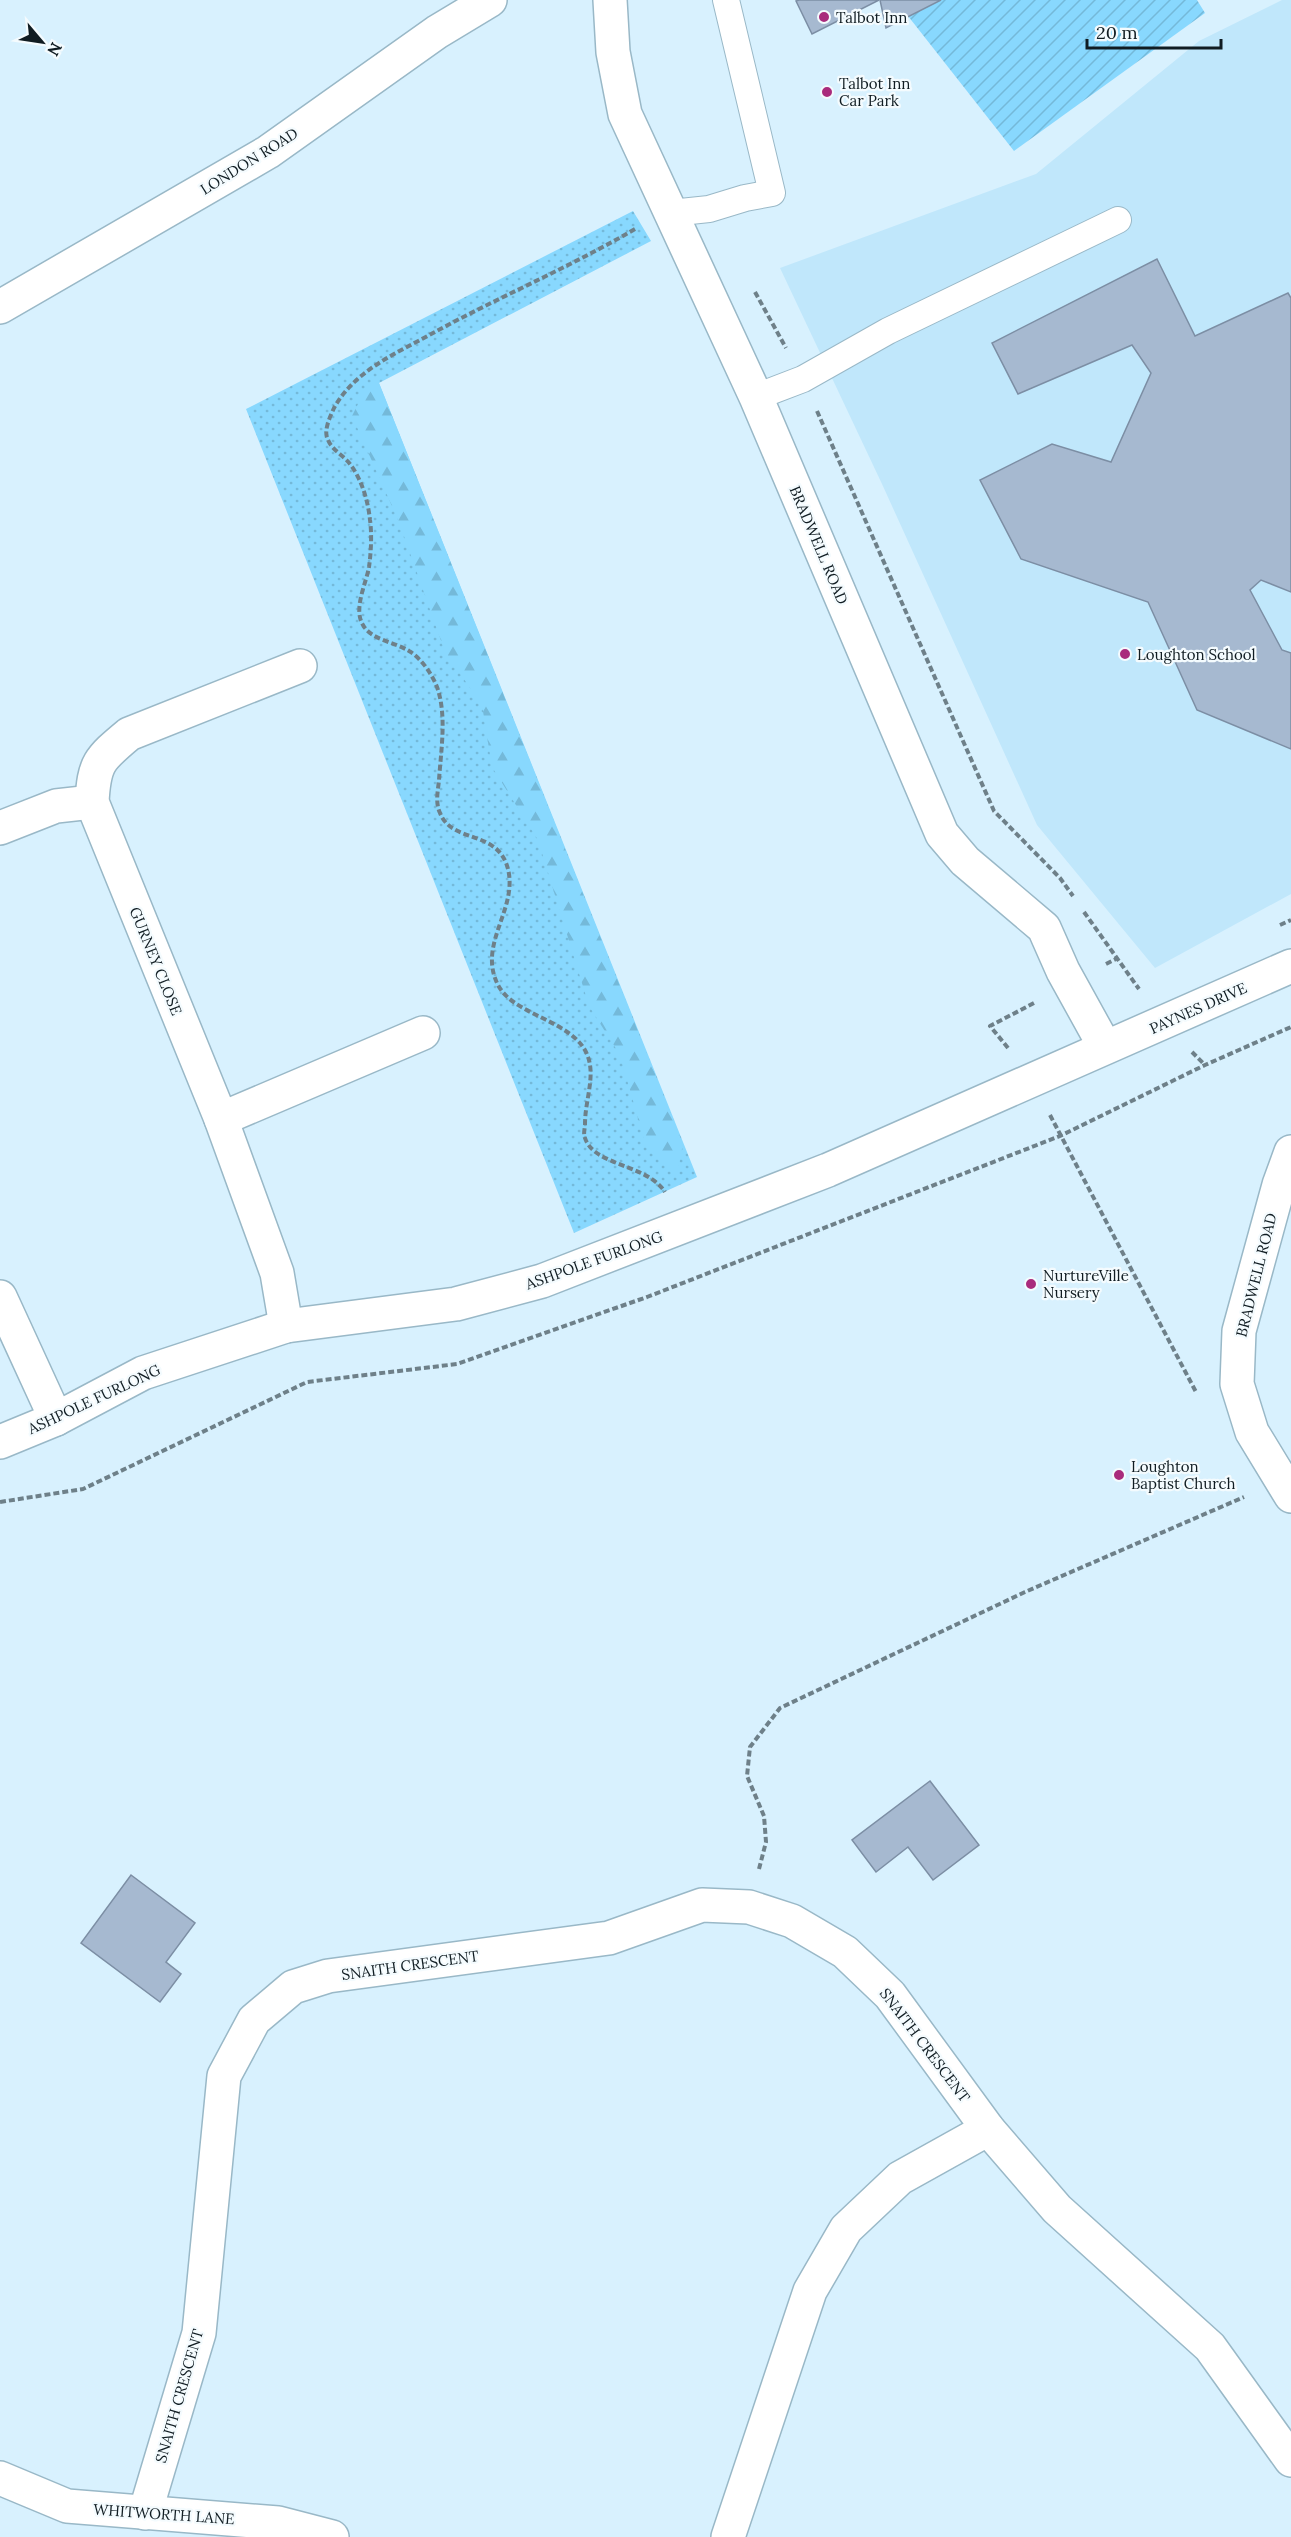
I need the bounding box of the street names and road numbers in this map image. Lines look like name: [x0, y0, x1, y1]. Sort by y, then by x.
street label: LONDON ROAD: [197, 123, 301, 199]
street label: BRADWELL ROAD: [785, 483, 853, 607]
street label: GURNEY CLOSE: [126, 904, 186, 1018]
street label: PAYNES DRIVE: [1146, 978, 1250, 1038]
street label: BRADWELL ROAD: [1231, 1211, 1281, 1339]
street label: ASHPOLE FURLONG: [522, 1226, 666, 1294]
street label: ASHPOLE FURLONG: [24, 1360, 164, 1439]
street label: SNAITH CRESCENT: [340, 1946, 480, 1984]
street label: SNAITH CRESCENT: [876, 1984, 974, 2106]
street label: SNAITH CRESCENT: [151, 2327, 207, 2465]
street label: WHITWORTH LANE: [93, 2500, 235, 2528]

